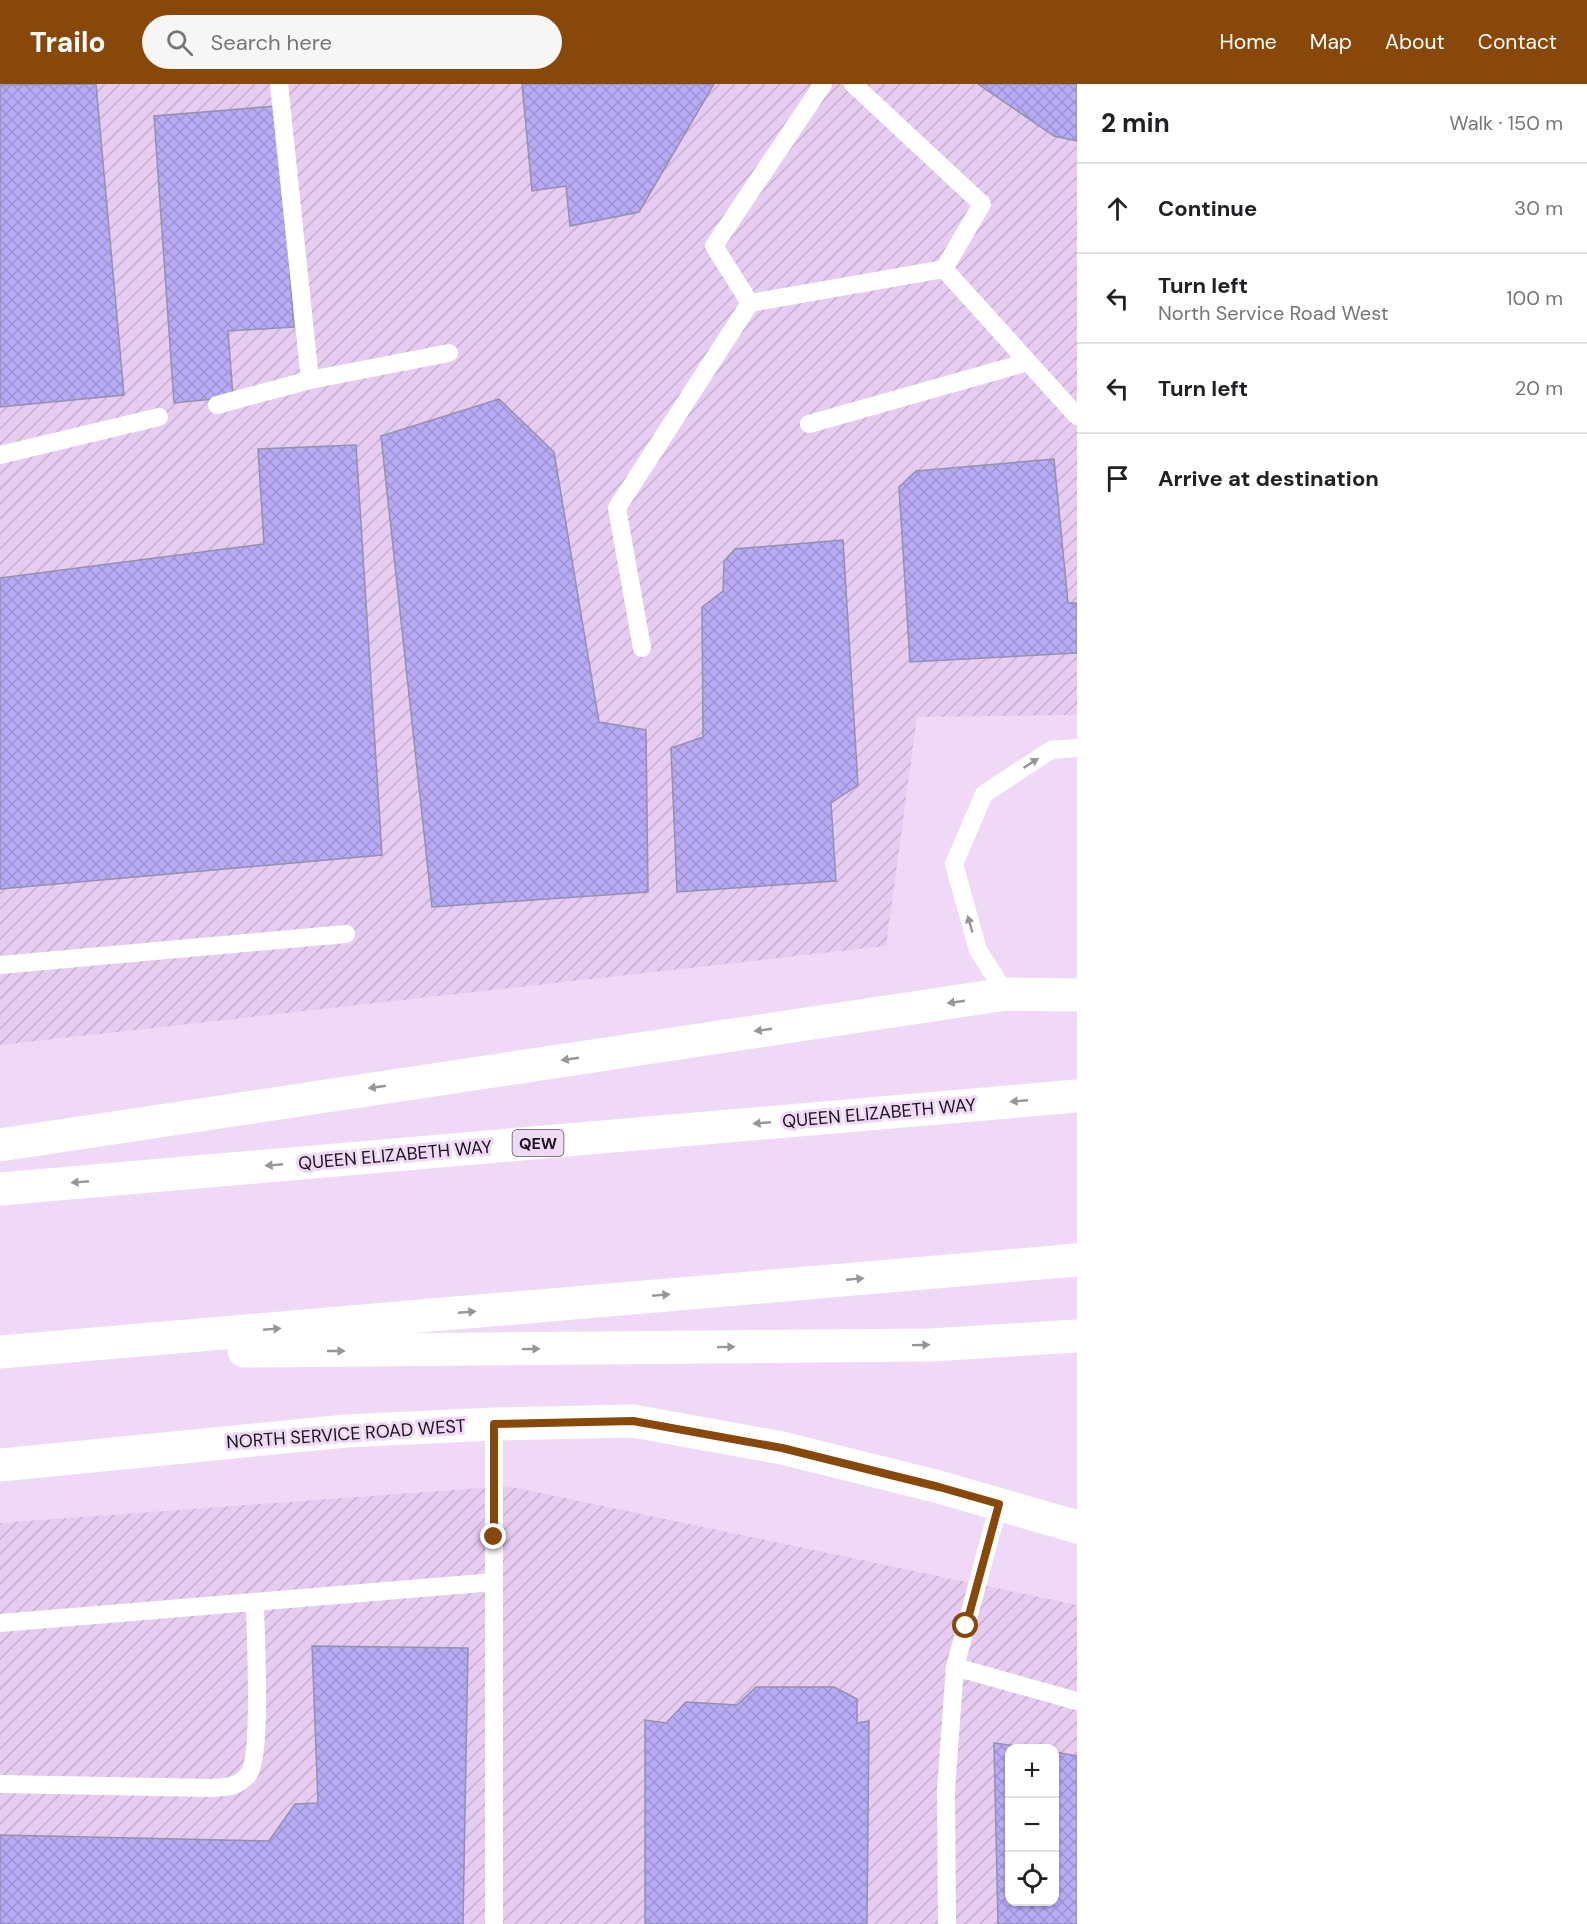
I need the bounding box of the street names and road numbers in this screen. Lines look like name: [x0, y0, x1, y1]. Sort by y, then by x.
street label: QUEEN ELIZABETH WAY: [781, 1093, 977, 1133]
road number: QEW: [512, 1130, 564, 1156]
street label: QUEEN ELIZABETH WAY: [297, 1135, 493, 1175]
street label: NORTH SERVICE ROAD WEST: [226, 1414, 466, 1454]

